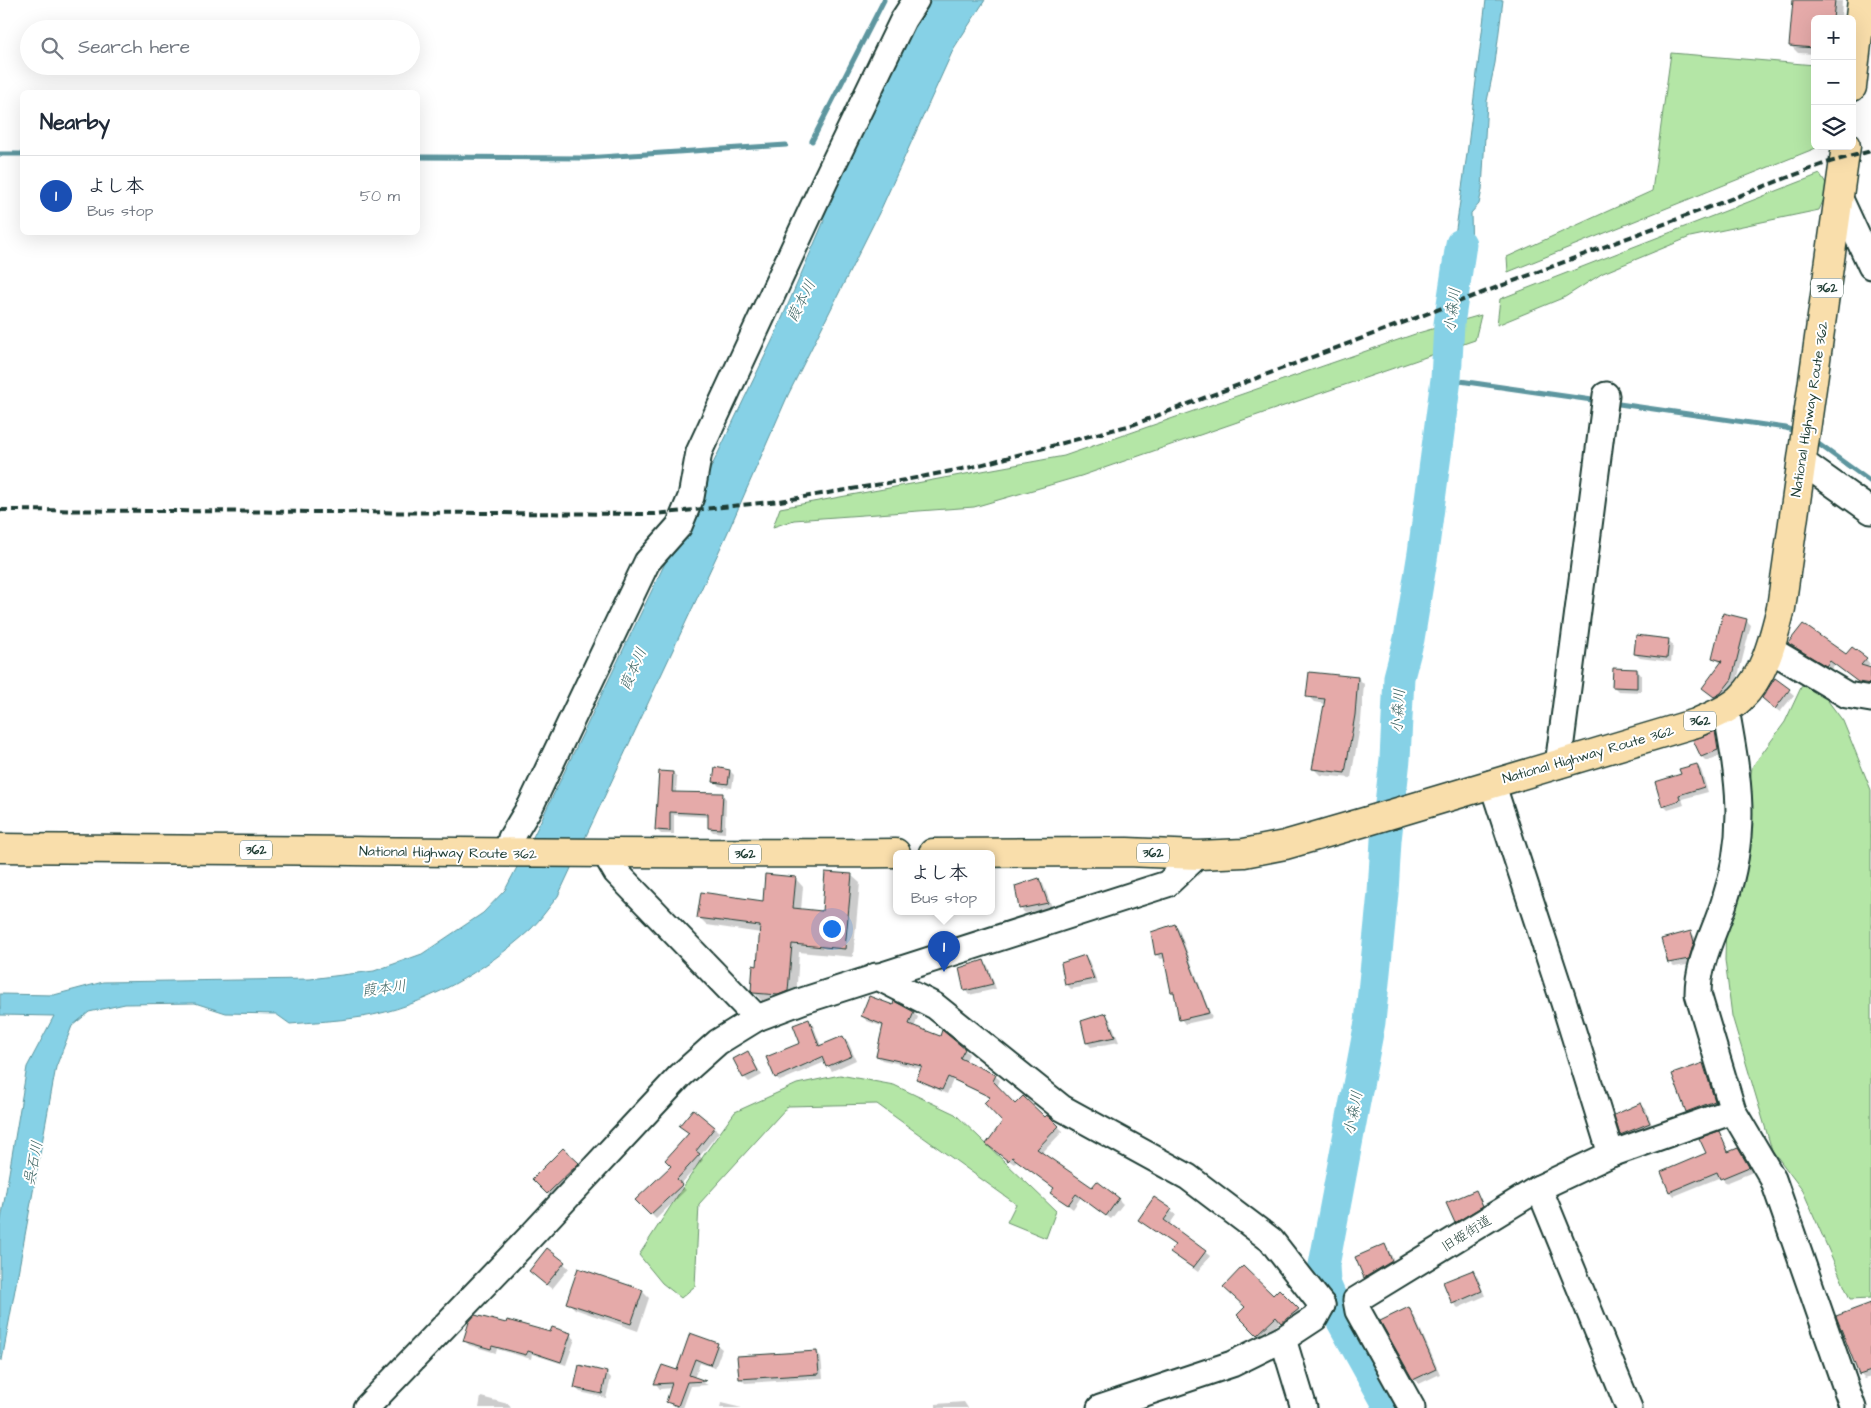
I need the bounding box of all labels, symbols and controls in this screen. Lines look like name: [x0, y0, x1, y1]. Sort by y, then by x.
map controls: [1811, 15, 1856, 150]
button: +: [1811, 15, 1856, 60]
search box: [20, 20, 420, 75]
icon: search: [38, 34, 66, 62]
text: Search here: [78, 34, 190, 61]
button: −: [1811, 60, 1856, 105]
button: layers: [1811, 105, 1856, 150]
text: Nearby: [40, 108, 110, 137]
text: よし本: [87, 173, 144, 200]
text: 1: [55, 185, 57, 207]
text: 50 m: [360, 185, 400, 207]
text: Bus stop: [87, 200, 153, 222]
water label: 葭本川: [782, 276, 821, 326]
road number: 362: [1811, 278, 1843, 298]
water label: 小森川: [1439, 286, 1466, 334]
street label: National Highway Route 362: [1786, 320, 1834, 498]
water label: 葭本川: [615, 644, 652, 694]
water label: 小森川: [1387, 688, 1410, 734]
road number: 362: [1684, 711, 1716, 730]
street label: National Highway Route 362: [1500, 721, 1676, 789]
road number: 362: [240, 840, 272, 860]
street label: National Highway Route 362: [359, 841, 537, 865]
road number: 362: [729, 844, 761, 864]
road number: 362: [1137, 844, 1169, 862]
popup: [893, 850, 995, 915]
text: よし本: [911, 860, 968, 887]
text: Bus stop: [911, 887, 977, 909]
your location: [819, 916, 845, 942]
pin: 1: [928, 931, 960, 972]
water label: 葭本川: [360, 975, 408, 1002]
water label: 小森川: [1339, 1089, 1368, 1137]
water label: 呉石川: [19, 1139, 48, 1187]
street label: 旧姫街道: [1437, 1211, 1496, 1257]

